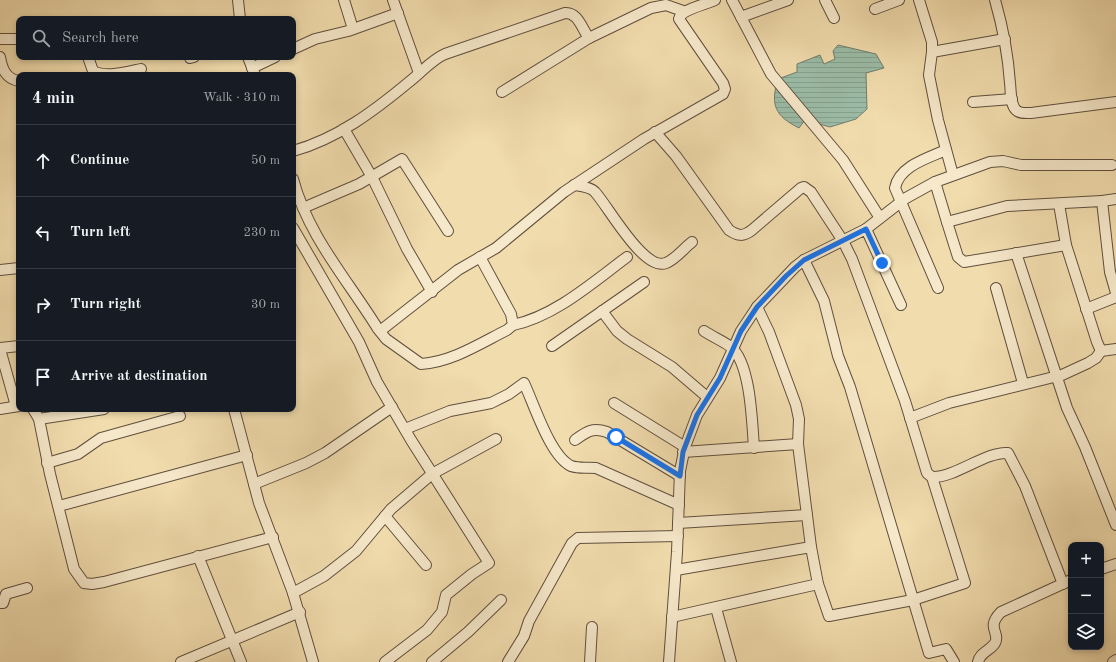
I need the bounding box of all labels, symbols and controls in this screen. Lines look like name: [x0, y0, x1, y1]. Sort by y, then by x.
search box: [16, 16, 296, 60]
icon: search: [30, 27, 52, 49]
text: Search here: [62, 31, 139, 46]
text: 4 min: [32, 90, 75, 107]
text: Walk · 310 m: [203, 91, 280, 104]
icon: ahead: [32, 150, 54, 172]
text: Continue: [70, 153, 129, 168]
text: 50 m: [251, 154, 280, 167]
icon: left: [32, 222, 54, 244]
text: Turn left: [70, 225, 130, 240]
text: 230 m: [243, 226, 280, 239]
route end: [873, 254, 891, 272]
icon: right: [32, 294, 54, 316]
text: Turn right: [70, 297, 141, 312]
text: 30 m: [251, 298, 280, 311]
icon: arrive: [32, 366, 54, 388]
text: Arrive at destination: [70, 369, 208, 384]
route start: [607, 428, 625, 446]
map controls: [1068, 542, 1104, 650]
button: +: [1068, 542, 1104, 578]
button: −: [1068, 578, 1104, 614]
button: layers: [1068, 614, 1104, 650]

